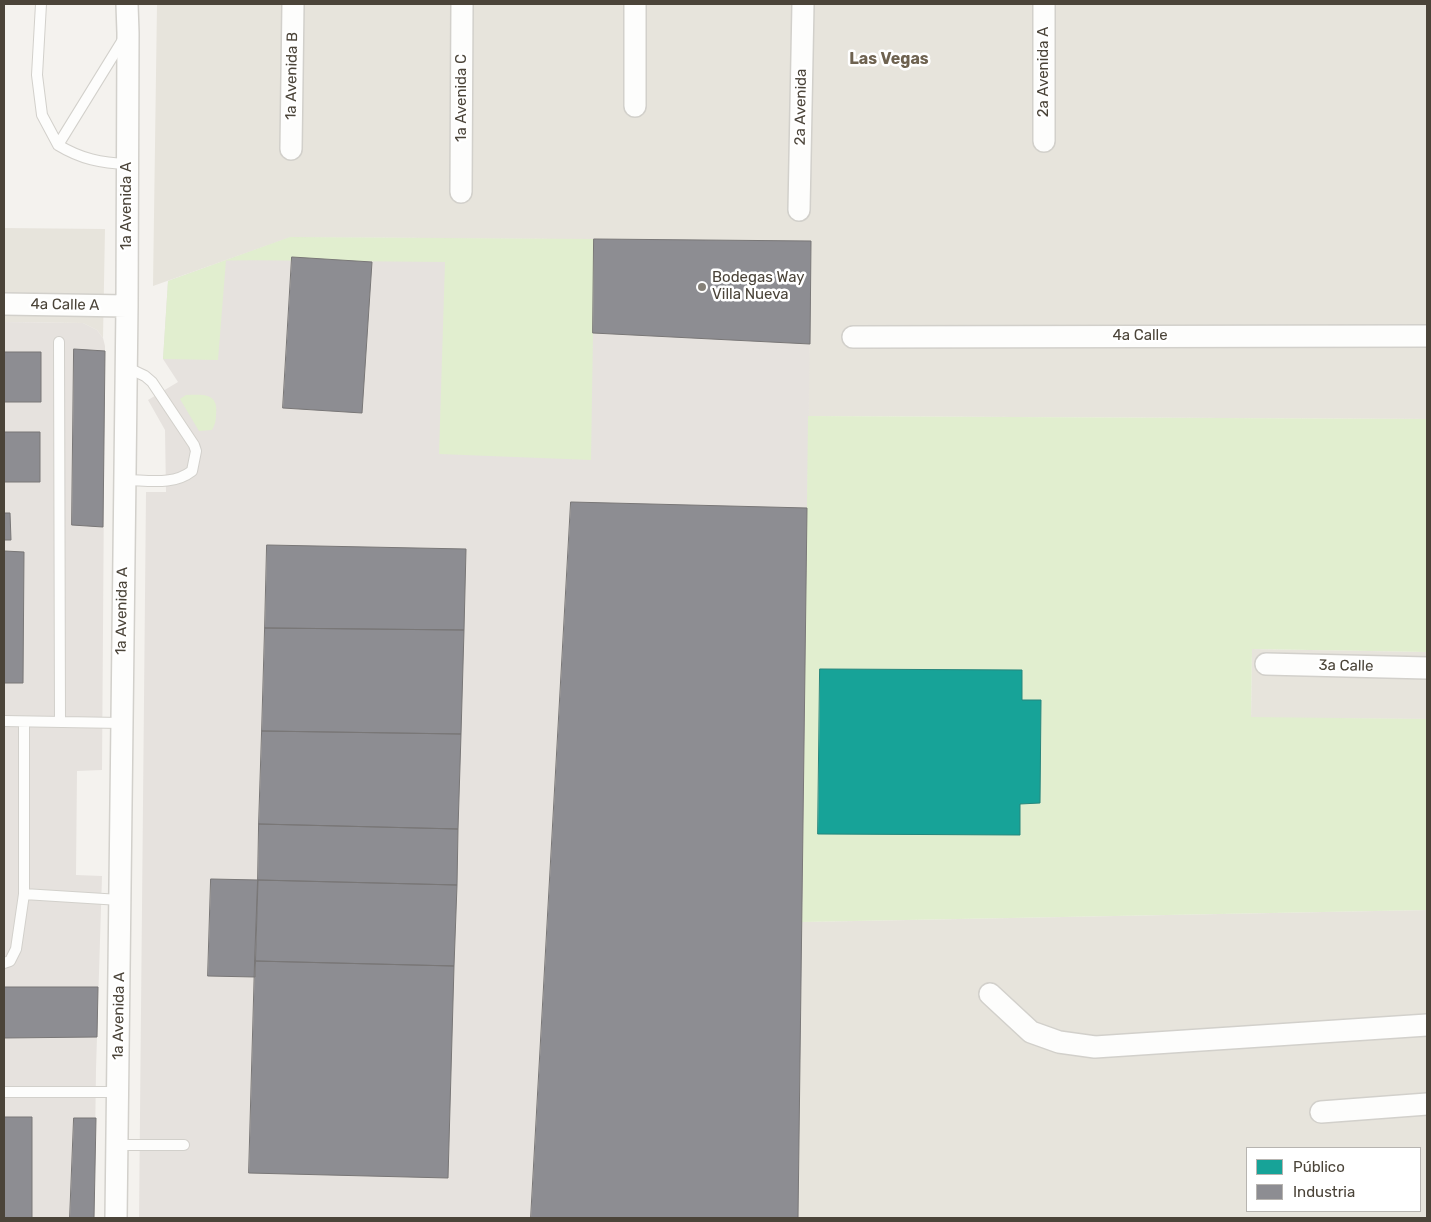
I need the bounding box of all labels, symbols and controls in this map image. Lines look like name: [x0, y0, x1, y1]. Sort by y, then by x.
street label: 2a Avenida A: [1035, 27, 1053, 117]
street label: 1a Avenida B: [282, 32, 302, 120]
district label: Las Vegas: [849, 49, 929, 69]
street label: 1a Avenida C: [453, 54, 471, 142]
street label: 2a Avenida: [791, 68, 811, 146]
street label: 1a Avenida A: [118, 162, 136, 250]
place label: Bodegas Way Villa Nueva: [712, 269, 805, 304]
marker: Bodegas Way Villa Nueva: [696, 281, 708, 293]
street label: 4a Calle A: [30, 295, 100, 315]
street label: 4a Calle: [1112, 327, 1168, 345]
street label: 1a Avenida A: [112, 567, 132, 655]
street label: 3a Calle: [1318, 657, 1374, 675]
street label: 1a Avenida A: [109, 972, 129, 1060]
legend: [1246, 1147, 1421, 1212]
text: Público: [1293, 1158, 1345, 1176]
text: Industria: [1293, 1183, 1355, 1201]

